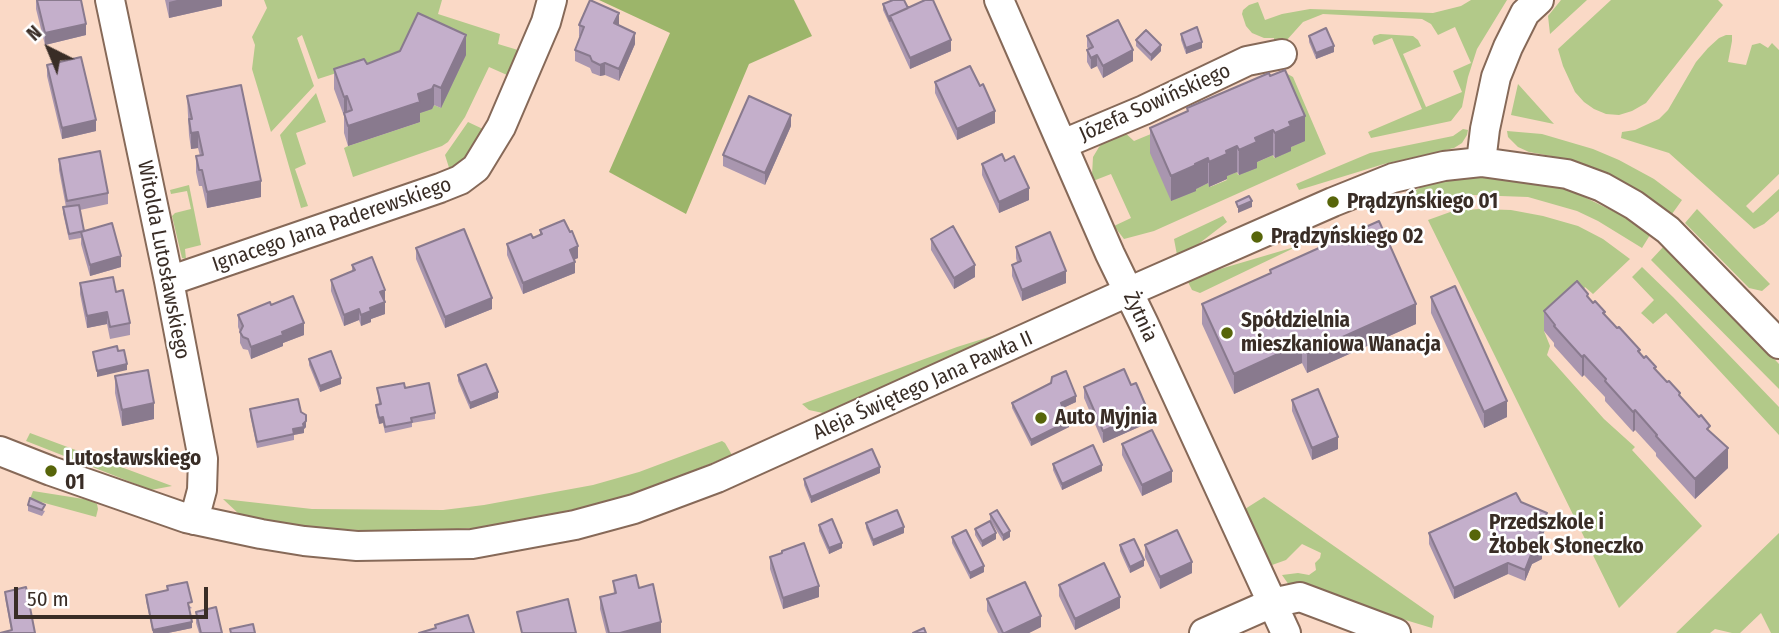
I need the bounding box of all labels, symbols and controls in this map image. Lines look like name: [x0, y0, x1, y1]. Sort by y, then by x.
north arrow: [14, 14, 84, 84]
text: N: [22, 21, 46, 46]
street label: Józefa Sowińskiego: [1075, 58, 1235, 148]
street label: Witolda Lutosławskiego: [131, 159, 195, 361]
street label: Ignacego Jana Paderewskiego: [209, 172, 455, 278]
place label: Prądzyńskiego 01: [1347, 189, 1498, 215]
marker: Prądzyńskiego 01: [1325, 194, 1341, 210]
place label: Prądzyńskiego 02: [1271, 224, 1423, 250]
marker: Prądzyńskiego 02: [1249, 229, 1265, 245]
street label: Żytnia: [1117, 288, 1163, 346]
place label: Spółdzielnia mieszkaniowa Wanacja: [1241, 308, 1441, 358]
marker: Spółdzielnia mieszkaniowa Wanacja: [1219, 325, 1235, 341]
street label: Aleja Świętego Jana Pawła II: [809, 326, 1037, 446]
place label: Auto Myjnia: [1055, 405, 1157, 431]
marker: Auto Myjnia: [1033, 410, 1049, 426]
place label: Lutosławskiego 01: [65, 446, 201, 496]
marker: Lutosławskiego 01: [43, 463, 59, 479]
place label: Przedszkole i Żłobek Słoneczko: [1489, 510, 1644, 560]
marker: Przedszkole i Żłobek Słoneczko: [1467, 527, 1483, 543]
scale bar: [18, 574, 212, 618]
text: 50 m: [27, 586, 69, 612]

